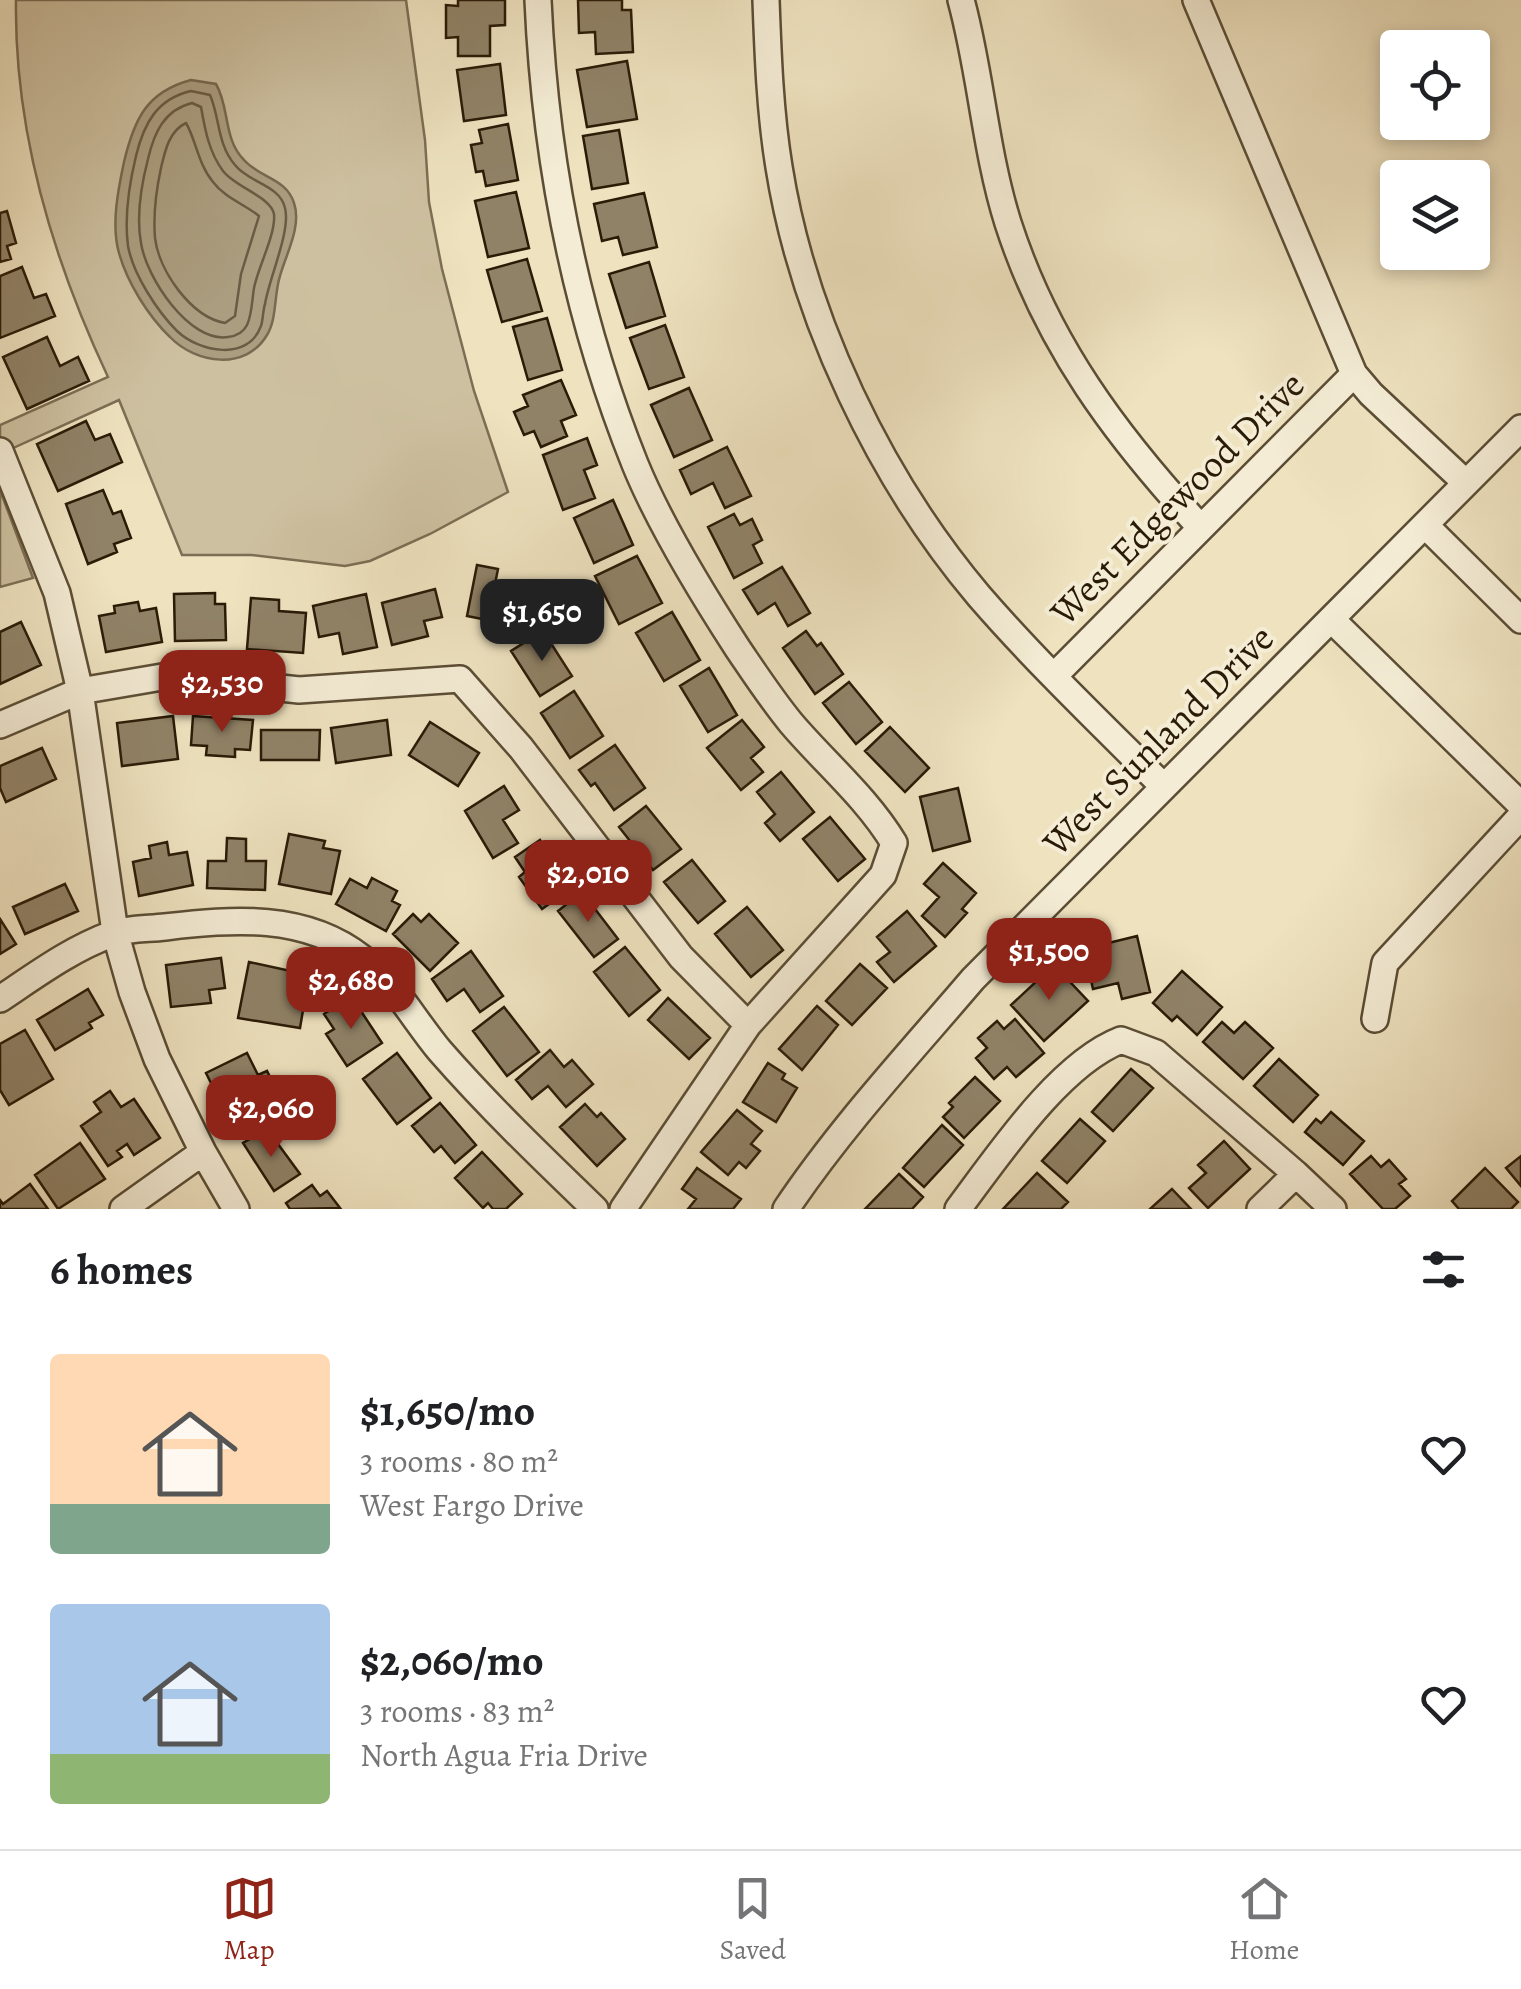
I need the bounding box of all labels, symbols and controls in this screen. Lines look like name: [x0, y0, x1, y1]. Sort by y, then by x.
map controls: [1380, 30, 1490, 270]
button: locate: [1380, 30, 1490, 140]
button: layers: [1380, 160, 1490, 270]
street label: West Edgewood Drive: [1038, 359, 1316, 637]
pin: $1,650: [461, 579, 623, 664]
text: $1,650: [502, 589, 582, 633]
street label: West Sunland Drive: [1030, 613, 1285, 868]
pin: $2,530: [141, 650, 303, 735]
text: $2,530: [181, 660, 263, 704]
pin: $2,010: [507, 840, 669, 925]
text: $2,010: [547, 850, 629, 894]
pin: $1,500: [968, 918, 1130, 1003]
text: $1,500: [1009, 928, 1089, 972]
pin: $2,680: [270, 947, 432, 1032]
text: $2,680: [308, 957, 394, 1001]
pin: $2,060: [190, 1075, 352, 1160]
text: $2,060: [228, 1085, 314, 1129]
text: 6 homes: [50, 1241, 193, 1298]
icon: filters: [1416, 1242, 1471, 1297]
text: $1,650/mo: [360, 1382, 535, 1439]
icon: home: [130, 1394, 250, 1514]
icon: heart: [1416, 1427, 1471, 1482]
text: 3 rooms · 80 m²: [360, 1439, 558, 1483]
text: West Fargo Drive: [360, 1483, 584, 1527]
text: $2,060/mo: [360, 1632, 544, 1689]
icon: home: [130, 1644, 250, 1764]
icon: heart: [1416, 1677, 1471, 1732]
text: 3 rooms · 83 m²: [360, 1689, 554, 1733]
text: North Agua Fria Drive: [360, 1733, 648, 1777]
tab: Map: [222, 1871, 277, 1969]
tab: Saved: [720, 1871, 786, 1969]
tab: Home: [1229, 1871, 1299, 1969]

